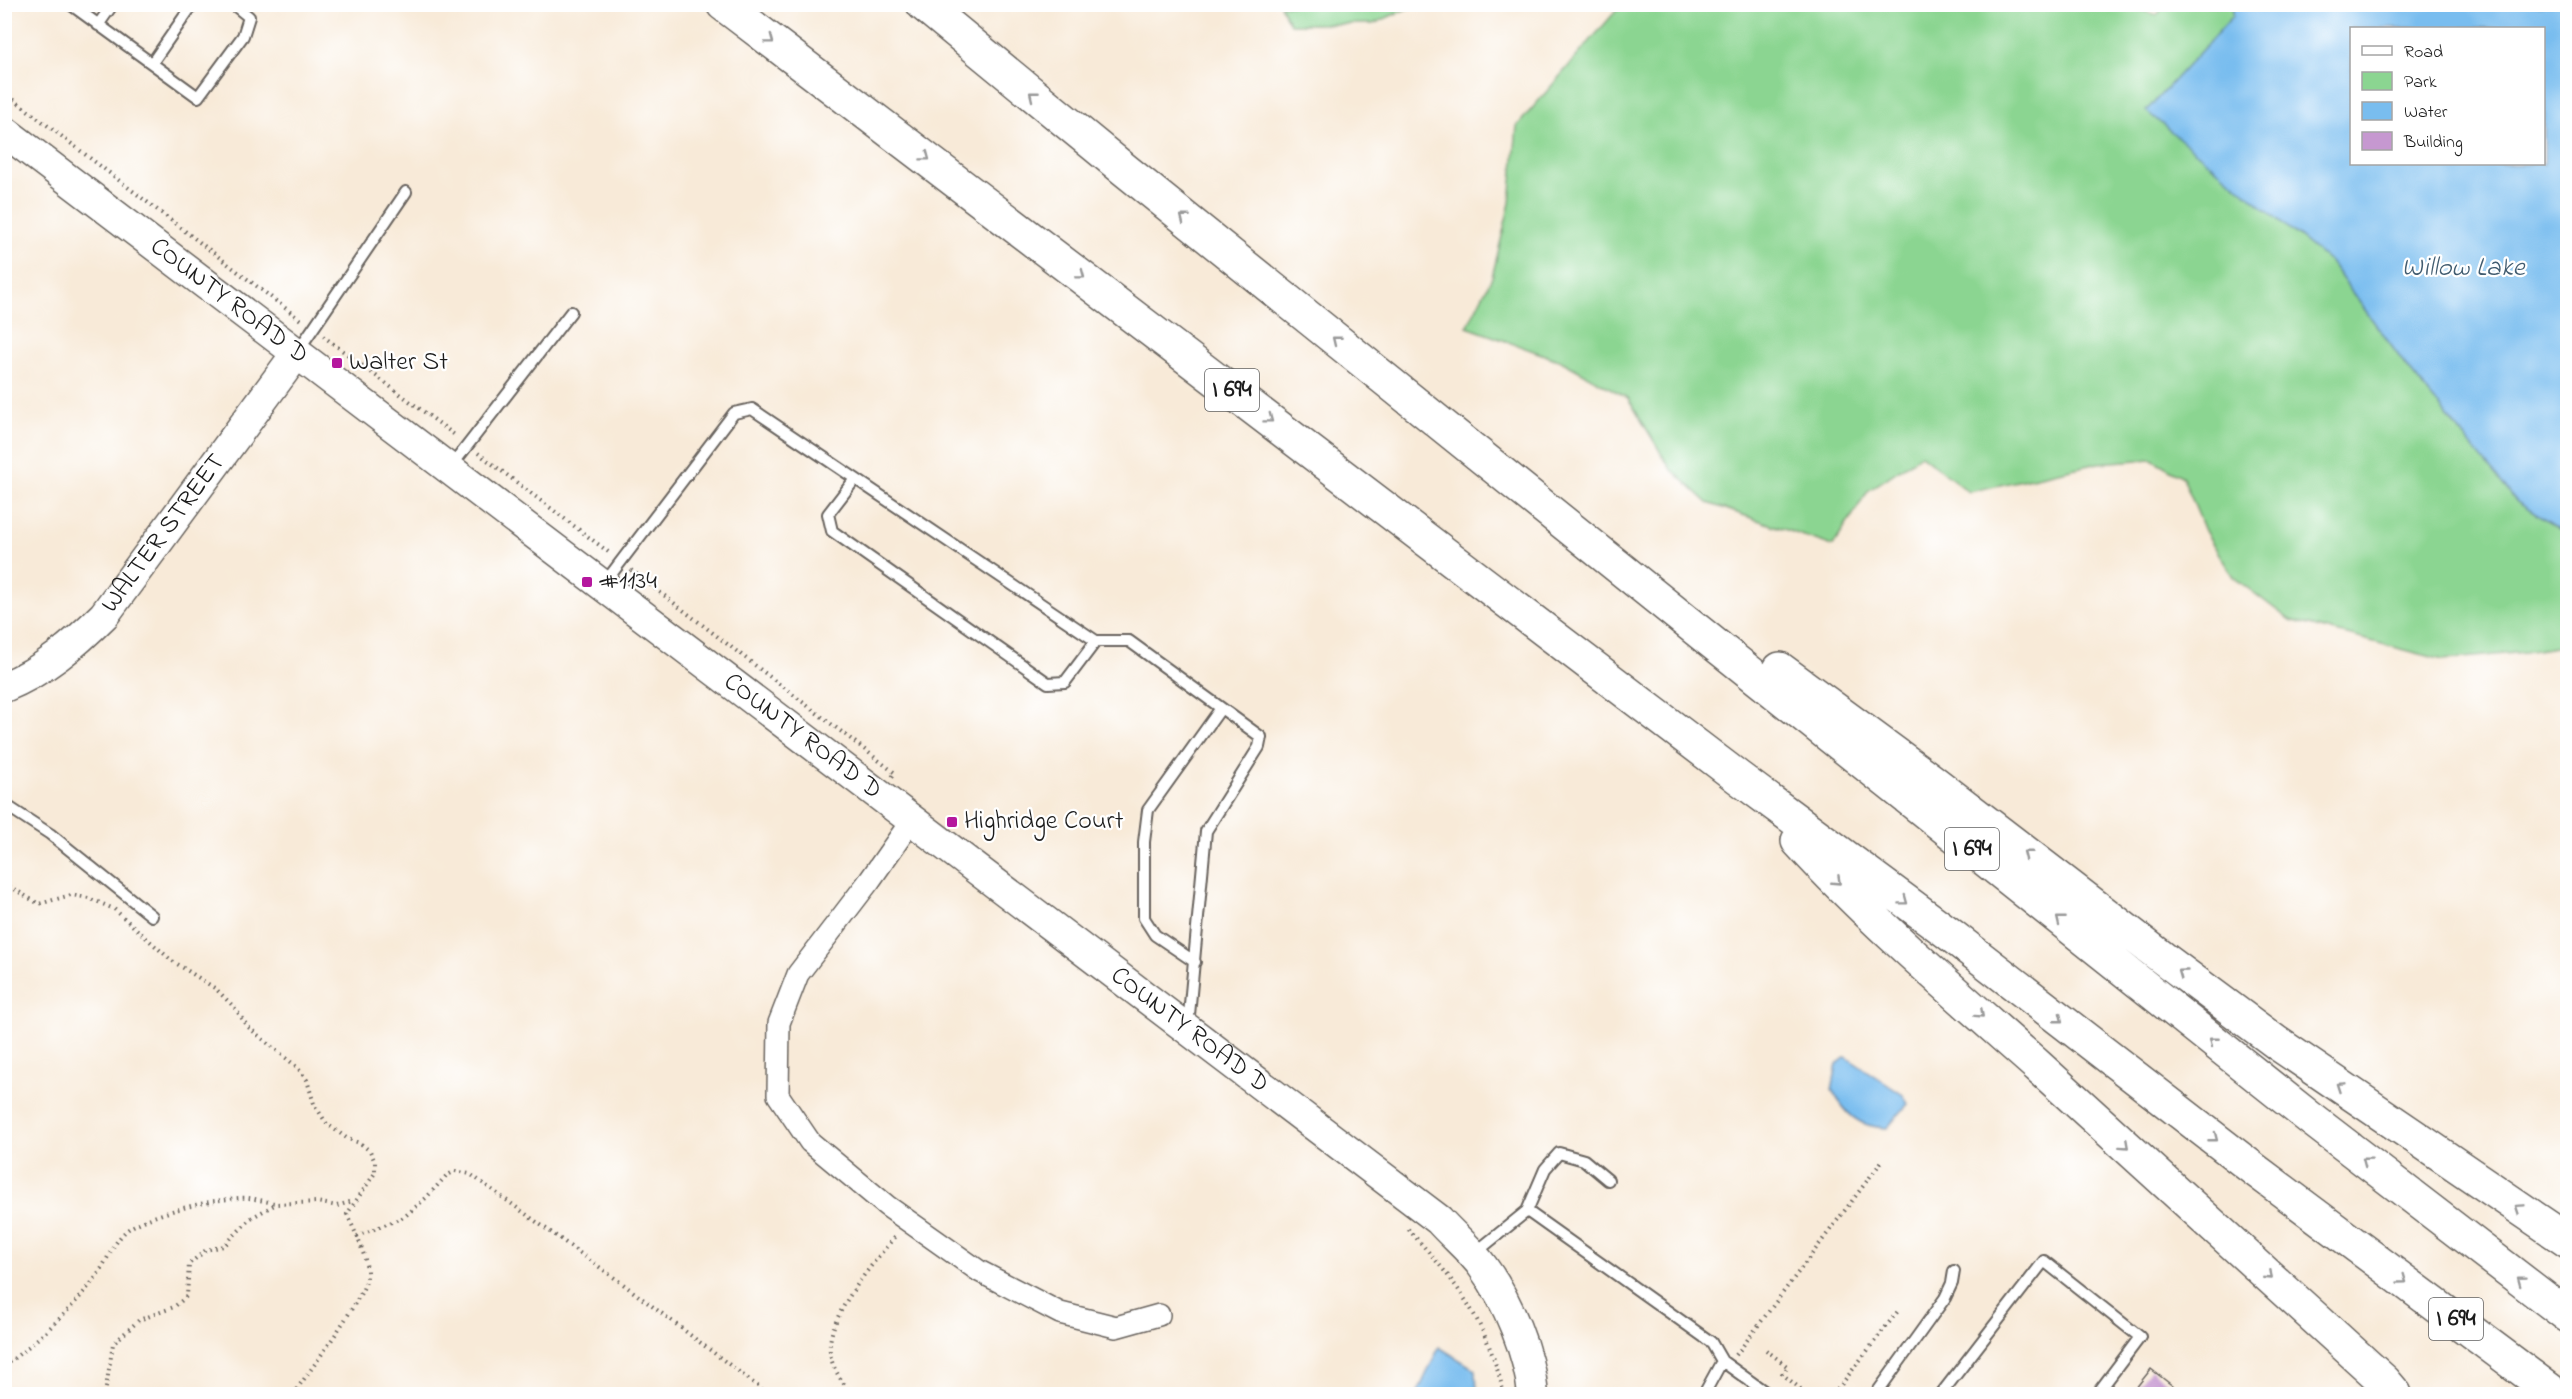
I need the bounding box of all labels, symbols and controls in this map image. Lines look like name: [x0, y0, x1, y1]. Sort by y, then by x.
legend: [2350, 27, 2545, 165]
one-way arrow: [763, 32, 774, 43]
text: Road: [2404, 40, 2443, 66]
text: Park: [2404, 70, 2437, 96]
one-way arrow: [1029, 91, 1040, 102]
text: Water: [2404, 100, 2448, 126]
text: Building: [2403, 130, 2463, 157]
one-way arrow: [919, 150, 930, 161]
one-way arrow: [1180, 215, 1191, 226]
street label: COUNTY ROAD D: [141, 229, 316, 374]
water label: Willow Lake: [2401, 249, 2527, 288]
one-way arrow: [1074, 267, 1085, 278]
one-way arrow: [1332, 337, 1343, 348]
place label: Walter St: [349, 344, 448, 382]
marker: Walter St: [330, 356, 344, 370]
road number: I 694: [1205, 369, 1259, 411]
one-way arrow: [1263, 411, 1274, 422]
street label: WALTER STREET: [92, 446, 235, 621]
place label: #1134: [599, 563, 657, 601]
marker: #1134: [580, 575, 594, 589]
street label: COUNTY ROAD D: [715, 664, 890, 809]
place label: Highridge Court: [964, 803, 1124, 841]
marker: Highridge Court: [945, 815, 959, 829]
road number: I 694: [1945, 828, 1999, 870]
one-way arrow: [2023, 850, 2034, 861]
one-way arrow: [1830, 874, 1841, 885]
one-way arrow: [1898, 893, 1909, 904]
one-way arrow: [2056, 916, 2067, 927]
street label: COUNTY ROAD D: [1102, 958, 1277, 1103]
one-way arrow: [2178, 969, 2189, 980]
one-way arrow: [1973, 1007, 1984, 1018]
one-way arrow: [2053, 1012, 2064, 1023]
one-way arrow: [2209, 1038, 2220, 1049]
one-way arrow: [2336, 1082, 2347, 1093]
one-way arrow: [2207, 1131, 2218, 1142]
one-way arrow: [2118, 1138, 2129, 1149]
one-way arrow: [2362, 1158, 2373, 1169]
one-way arrow: [2515, 1204, 2526, 1215]
one-way arrow: [2263, 1269, 2273, 1280]
one-way arrow: [2396, 1272, 2407, 1283]
one-way arrow: [2517, 1276, 2528, 1287]
road number: I 694: [2429, 1298, 2483, 1340]

